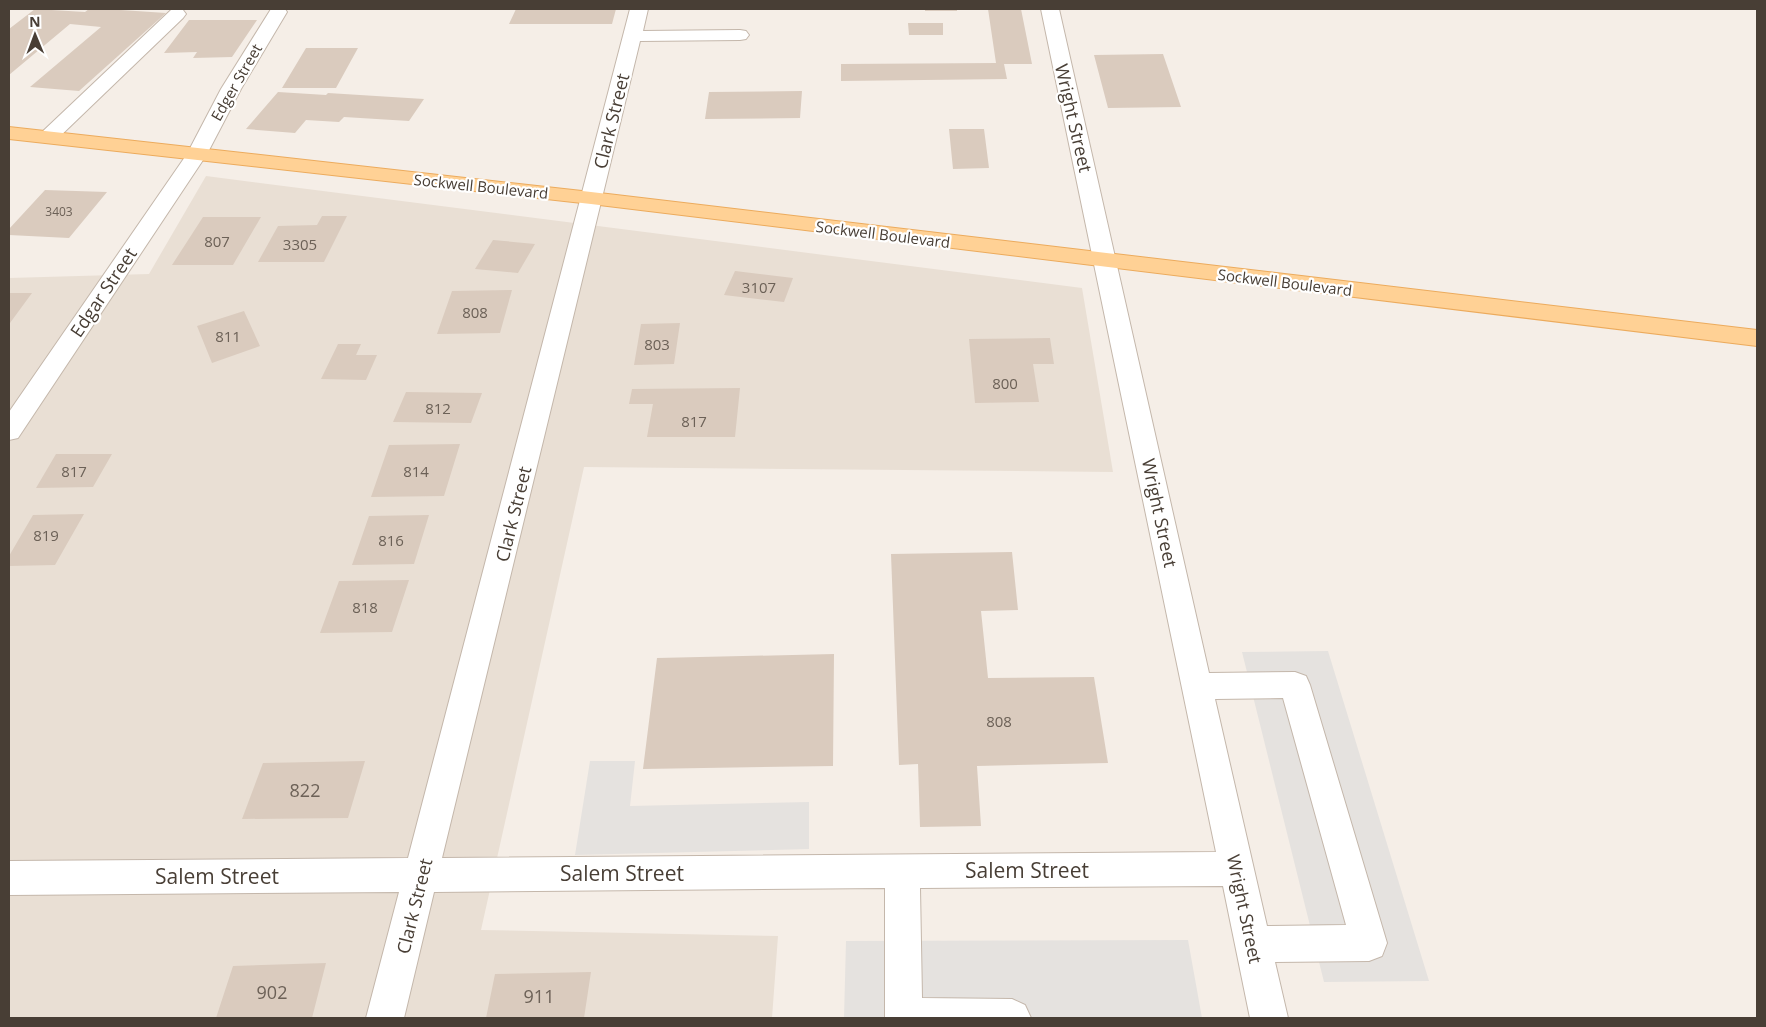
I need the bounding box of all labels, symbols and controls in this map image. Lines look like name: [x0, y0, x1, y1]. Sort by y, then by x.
north arrow: [10, 10, 60, 60]
text: N: [29, 12, 41, 31]
street label: Edger Street: [206, 40, 266, 124]
street label: Wright Street: [1050, 61, 1098, 175]
street label: Clark Street: [588, 71, 634, 171]
street label: Sockwell Boulevard: [413, 169, 549, 203]
house number: 3403: [45, 203, 73, 220]
street label: Sockwell Boulevard: [815, 216, 951, 252]
house number: 807: [204, 231, 230, 251]
house number: 3305: [283, 234, 317, 254]
street label: Edgar Street: [64, 243, 142, 341]
street label: Sockwell Boulevard: [1217, 264, 1353, 300]
house number: 3107: [742, 277, 776, 297]
house number: 808: [462, 302, 488, 322]
house number: 811: [215, 326, 241, 346]
house number: 803: [644, 334, 670, 354]
house number: 800: [992, 373, 1018, 393]
house number: 812: [425, 398, 451, 418]
house number: 817: [681, 411, 707, 431]
street label: Wright Street: [1137, 456, 1183, 570]
house number: 817: [61, 461, 87, 481]
house number: 814: [403, 461, 429, 481]
street label: Clark Street: [490, 464, 536, 564]
house number: 819: [33, 525, 59, 545]
house number: 816: [378, 530, 404, 550]
house number: 818: [352, 597, 378, 617]
house number: 808: [986, 711, 1012, 731]
house number: 822: [290, 778, 320, 802]
street label: Wright Street: [1222, 852, 1268, 966]
street label: Clark Street: [391, 856, 437, 956]
street label: Salem Street: [965, 856, 1089, 884]
street label: Salem Street: [560, 859, 684, 887]
street label: Salem Street: [155, 862, 279, 890]
house number: 902: [257, 980, 287, 1004]
house number: 911: [524, 984, 554, 1008]

